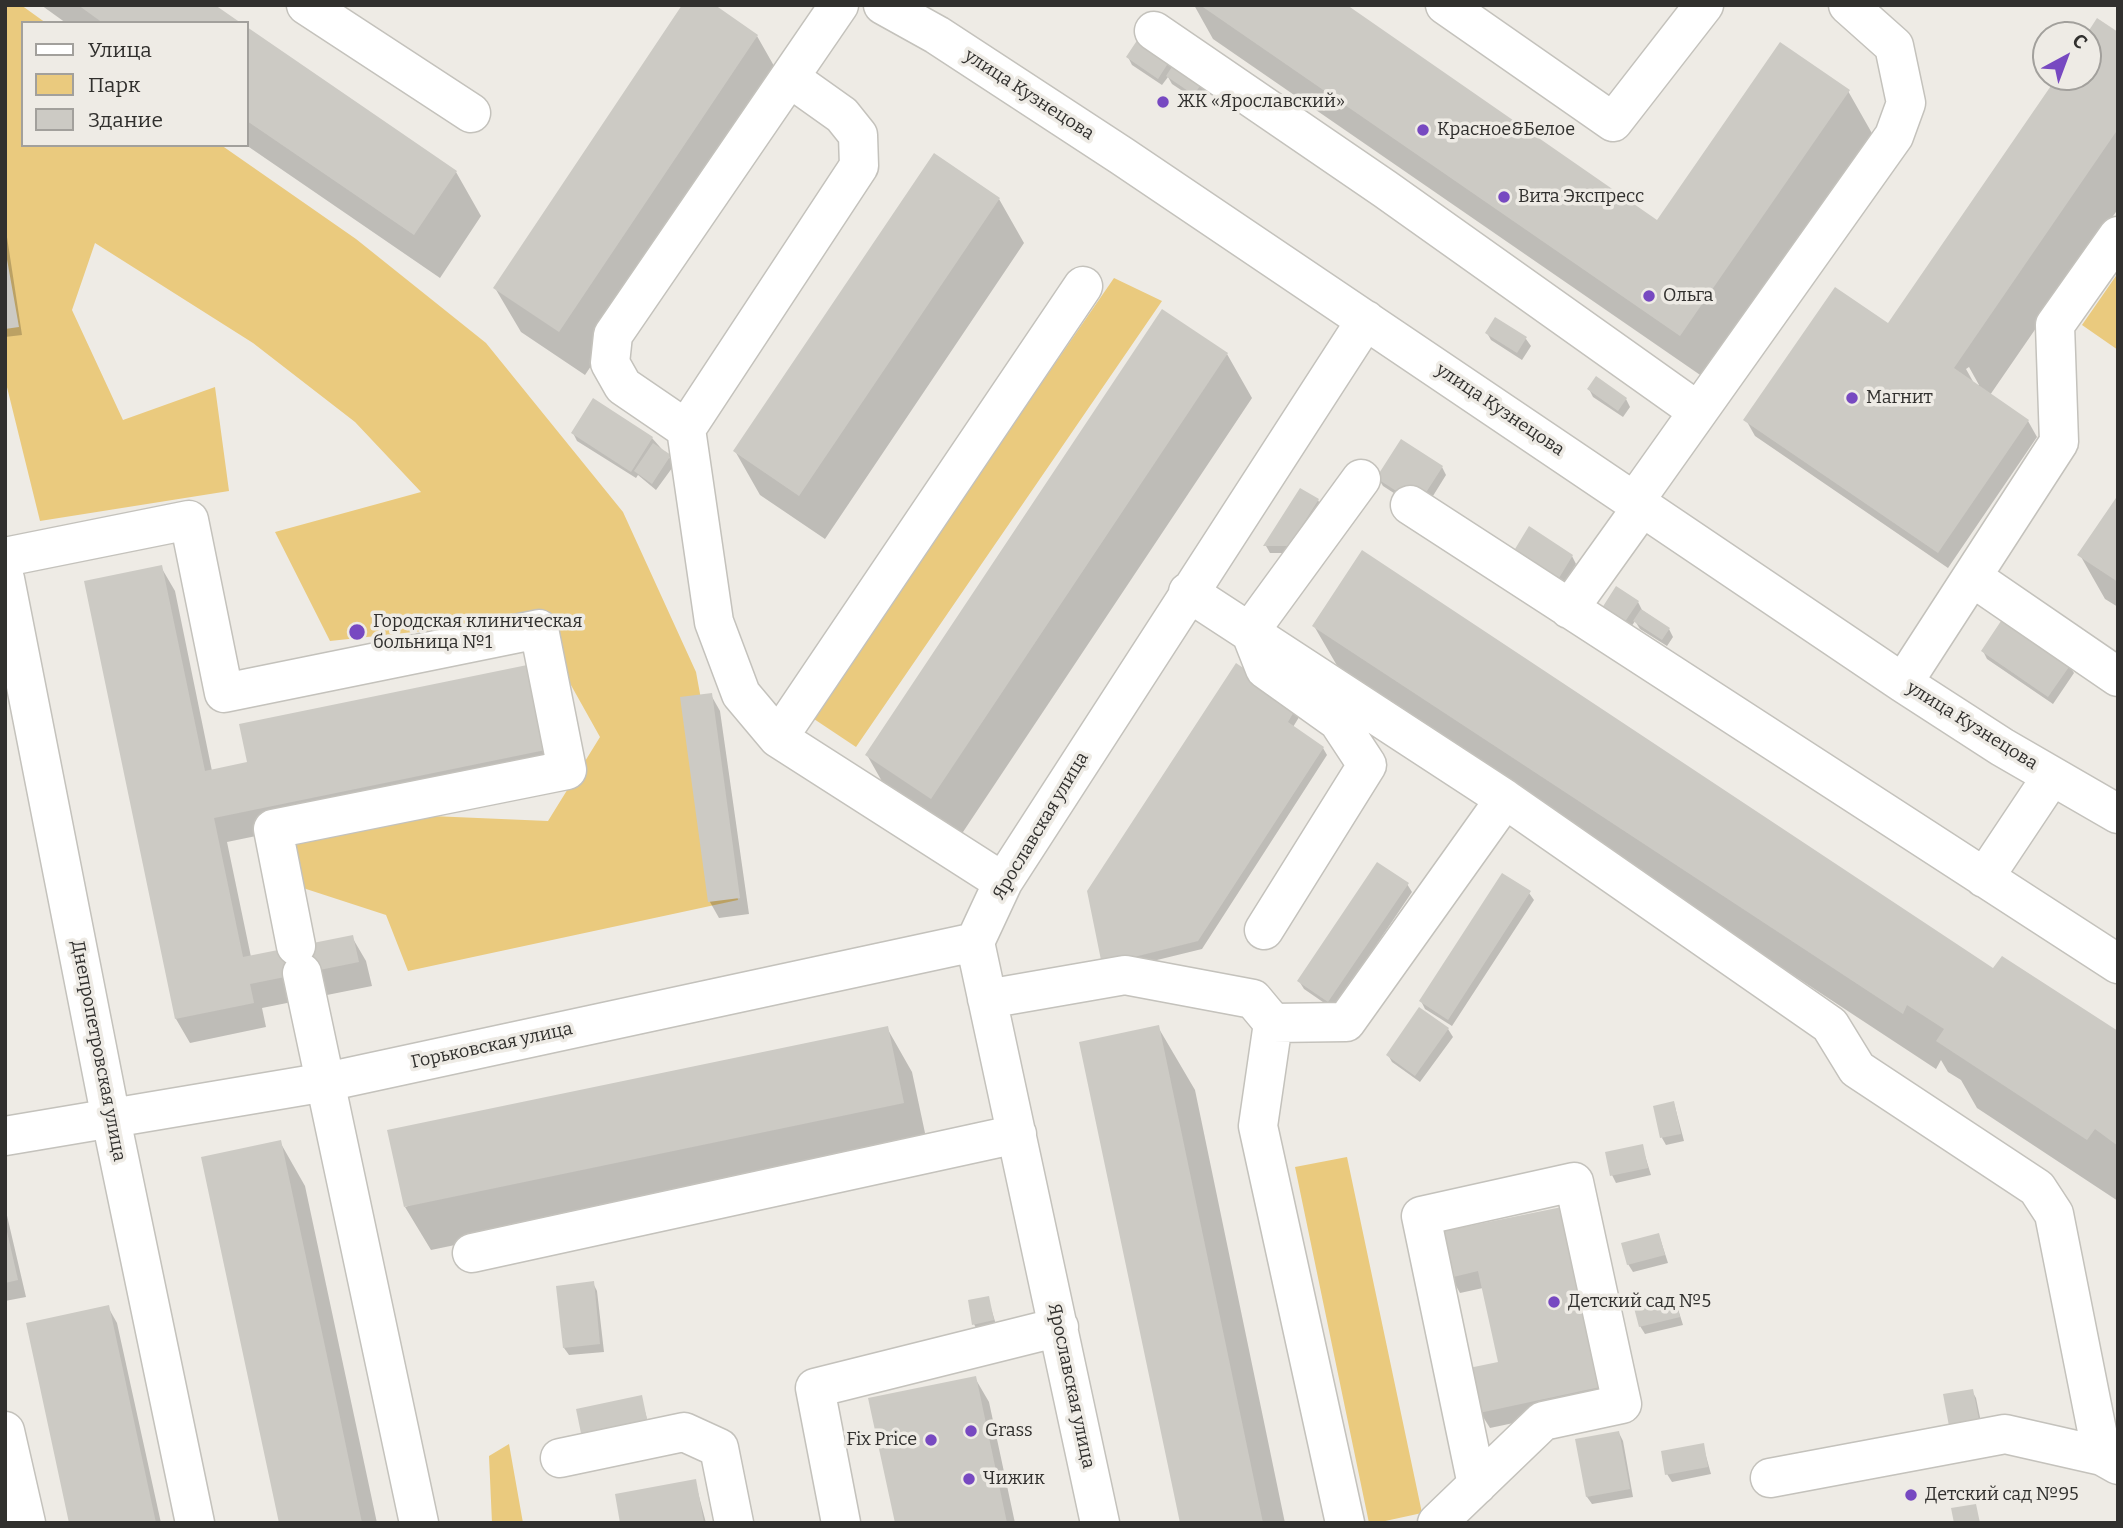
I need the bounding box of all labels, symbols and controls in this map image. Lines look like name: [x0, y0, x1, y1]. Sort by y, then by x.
legend: [21, 21, 248, 147]
north arrow: [2032, 21, 2102, 91]
text: С: [2068, 29, 2092, 54]
text: Улица: [88, 37, 152, 63]
street label: улица Кузнецова: [960, 45, 1098, 145]
text: Парк: [88, 72, 140, 98]
place label: ЖК «Ярославский»: [1177, 91, 1345, 113]
marker: ЖК «Ярославский»: [1155, 94, 1171, 110]
text: Здание: [88, 107, 163, 133]
place label: Красное&Белое: [1437, 119, 1575, 141]
marker: Красное&Белое: [1415, 122, 1431, 138]
place label: Вита Экспресс: [1518, 186, 1644, 208]
marker: Вита Экспресс: [1496, 189, 1512, 205]
place label: Ольга: [1663, 285, 1713, 307]
marker: Ольга: [1641, 288, 1657, 304]
street label: улица Кузнецова: [1432, 359, 1568, 461]
place label: Магнит: [1866, 387, 1933, 409]
marker: Магнит: [1844, 390, 1860, 406]
place label: Городская клиническая больница №1: [373, 611, 582, 654]
marker: Городская клиническая больница №1: [347, 622, 367, 642]
street label: улица Кузнецова: [1903, 677, 2041, 775]
street label: Ярославская улица: [988, 748, 1094, 904]
street label: Днепропетровская улица: [66, 939, 130, 1163]
street label: Горьковская улица: [409, 1018, 575, 1074]
place label: Детский сад №5: [1568, 1291, 1711, 1313]
marker: Детский сад №5: [1546, 1294, 1562, 1310]
street label: Ярославская улица: [1043, 1301, 1099, 1471]
place label: Grass: [985, 1420, 1033, 1442]
marker: Grass: [963, 1423, 979, 1439]
place label: Fix Price: [846, 1429, 917, 1451]
marker: Fix Price: [923, 1432, 939, 1448]
place label: Чижик: [983, 1468, 1045, 1490]
marker: Чижик: [961, 1471, 977, 1487]
place label: Детский сад №95: [1925, 1484, 2079, 1506]
marker: Детский сад №95: [1903, 1487, 1919, 1503]

